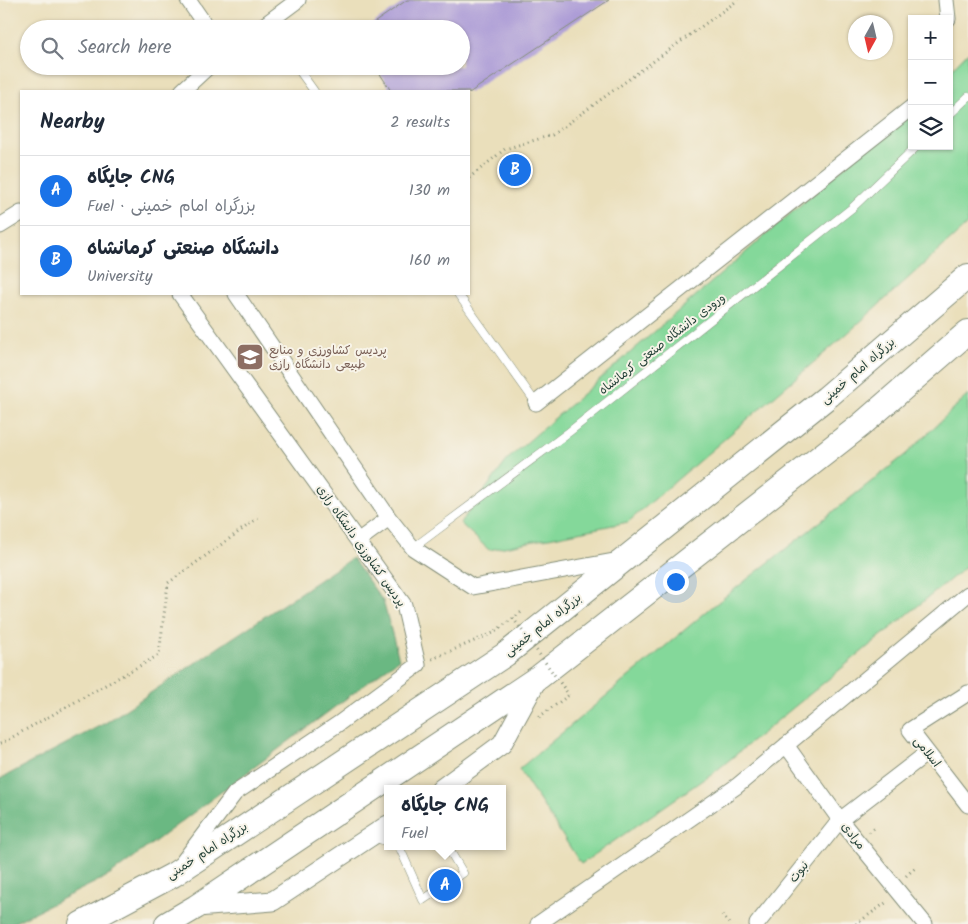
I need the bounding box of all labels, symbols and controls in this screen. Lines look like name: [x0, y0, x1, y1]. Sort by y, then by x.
north arrow: [848, 15, 893, 60]
map controls: [908, 15, 953, 150]
button: +: [908, 15, 953, 60]
search box: [20, 20, 470, 75]
text: Search here: [78, 33, 172, 63]
icon: search: [38, 34, 66, 62]
button: −: [908, 60, 953, 105]
button: layers: [908, 105, 953, 150]
text: Nearby: [40, 106, 105, 139]
text: 2 results: [390, 110, 450, 135]
pin: B: [499, 151, 531, 189]
text: جایگاه CNG: [87, 163, 175, 193]
text: A: [51, 178, 61, 203]
text: 130 m: [409, 178, 450, 203]
text: Fuel · بزرگراه امام خمینی: [87, 194, 256, 219]
text: دانشگاه صنعتی کرمانشاه: [87, 234, 279, 264]
text: B: [51, 248, 61, 273]
text: 160 m: [409, 248, 450, 273]
text: University: [87, 264, 152, 289]
street label: ورودی دانشگاه صنعتی کرمانشاه: [595, 289, 729, 399]
street label: بزرگراه امام خمینی: [816, 333, 900, 409]
place label: پردیس کشاورزی و منابع طبیعی دانشگاه رازی: [269, 341, 387, 374]
school or university icon: پردیس کشاورزی و منابع طبیعی دانشگاه رازی: [235, 342, 265, 372]
street label: پردیس کشاورزی دانشگاه رازی: [312, 481, 410, 611]
your location: [663, 569, 689, 595]
street label: بزرگراه امام خمینی: [500, 589, 586, 661]
street label: اسلامی: [909, 732, 945, 772]
popup: [384, 785, 506, 850]
text: جایگاه CNG: [401, 791, 489, 821]
street label: بزرگراه امام خمینی: [163, 818, 251, 884]
street label: مرادی: [836, 818, 870, 854]
text: Fuel: [401, 821, 428, 846]
street label: نبوت: [784, 857, 814, 887]
pin: A: [429, 866, 461, 904]

